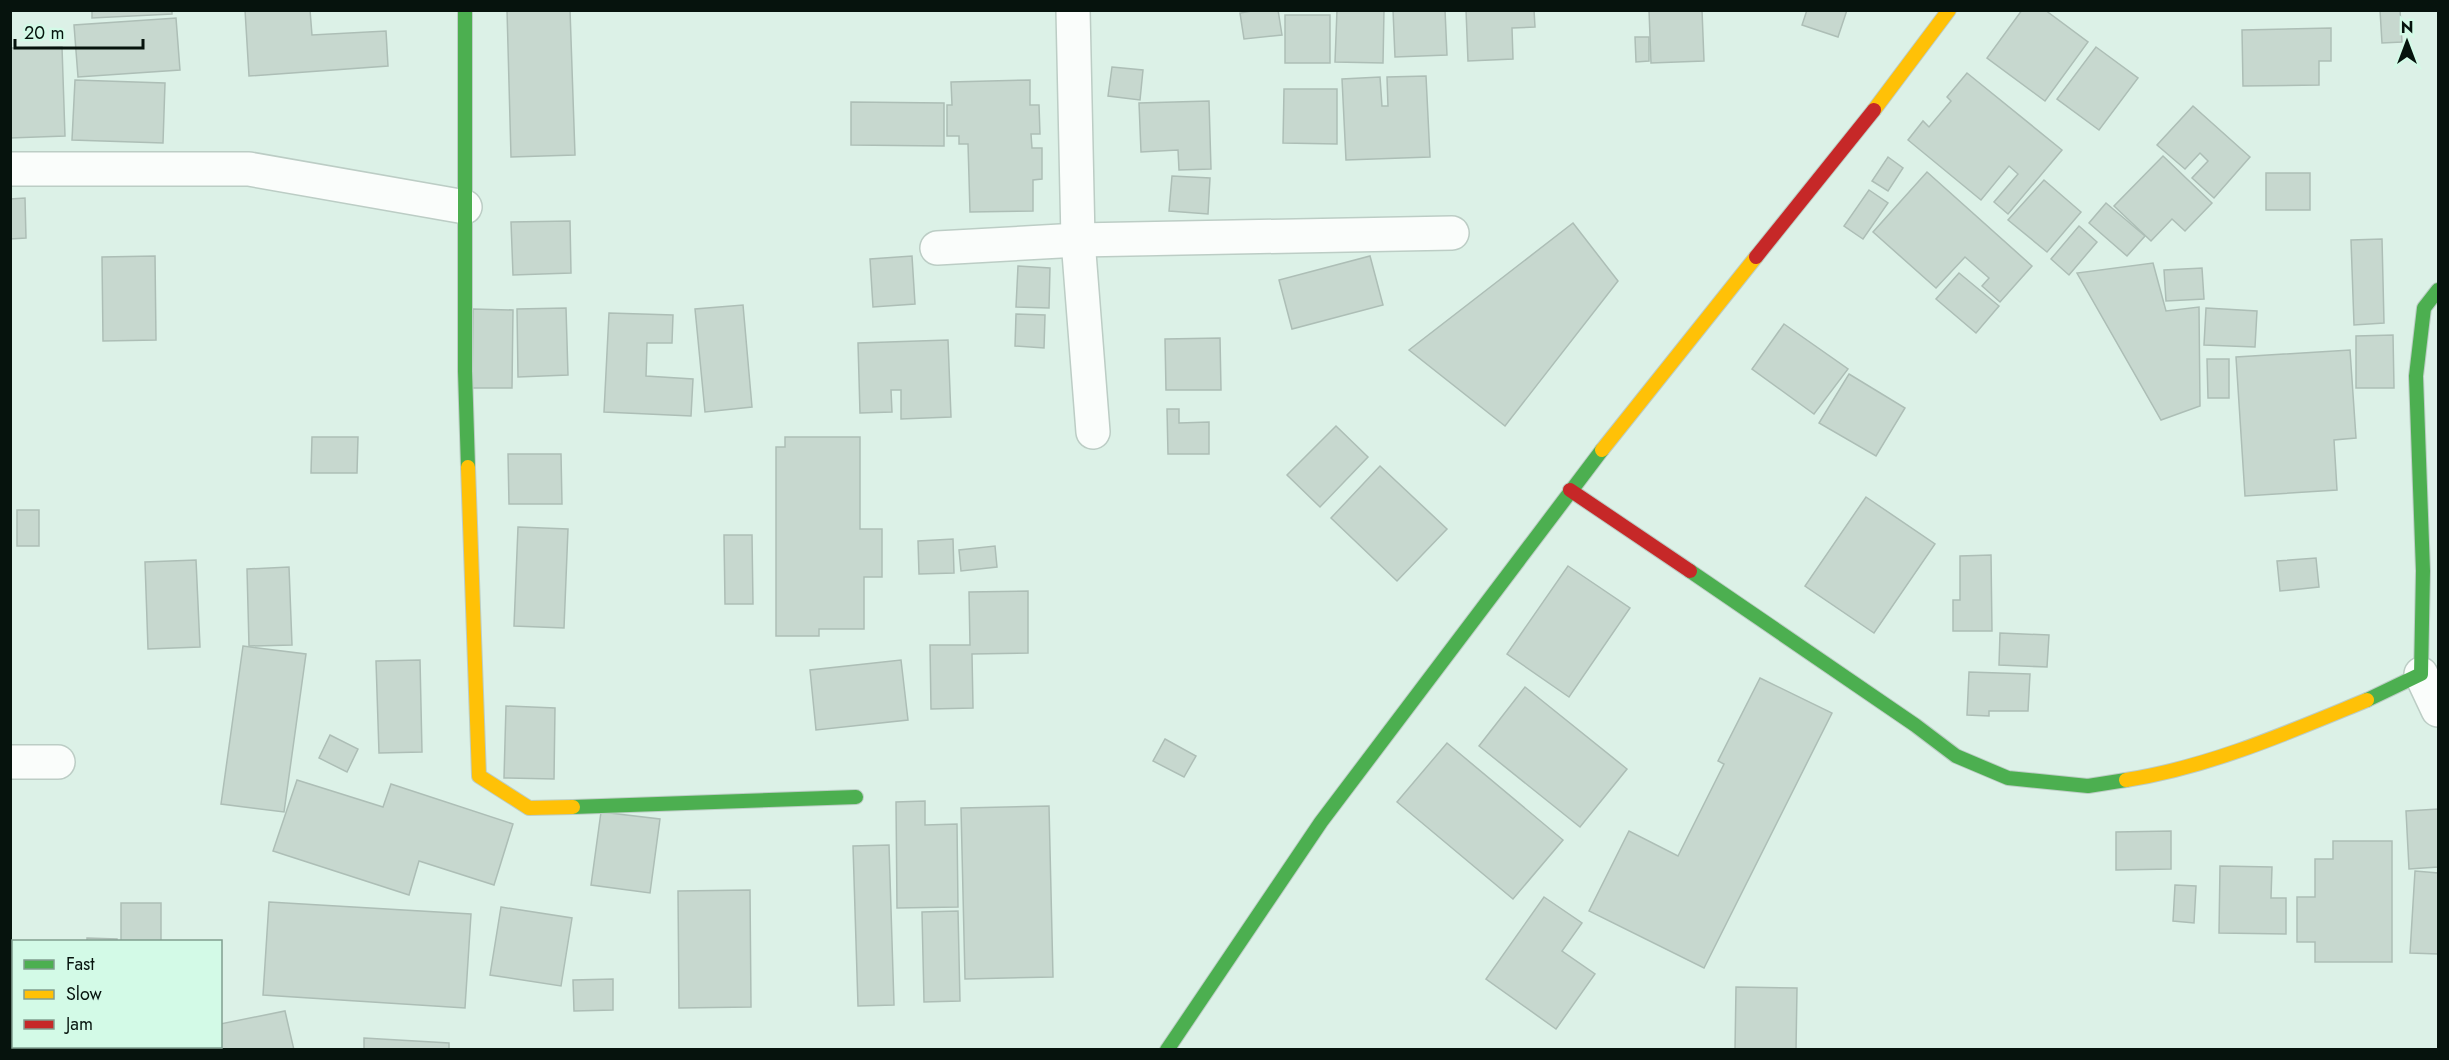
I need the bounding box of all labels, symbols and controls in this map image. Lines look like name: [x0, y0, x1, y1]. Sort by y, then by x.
scale bar: [15, 12, 142, 50]
north arrow: [2377, 12, 2437, 72]
text: N: [2401, 16, 2413, 39]
text: 20 m: [24, 20, 64, 46]
legend: [12, 940, 222, 1048]
text: Fast: [66, 951, 95, 977]
text: Slow: [66, 981, 103, 1007]
text: Jam: [64, 1011, 93, 1037]

